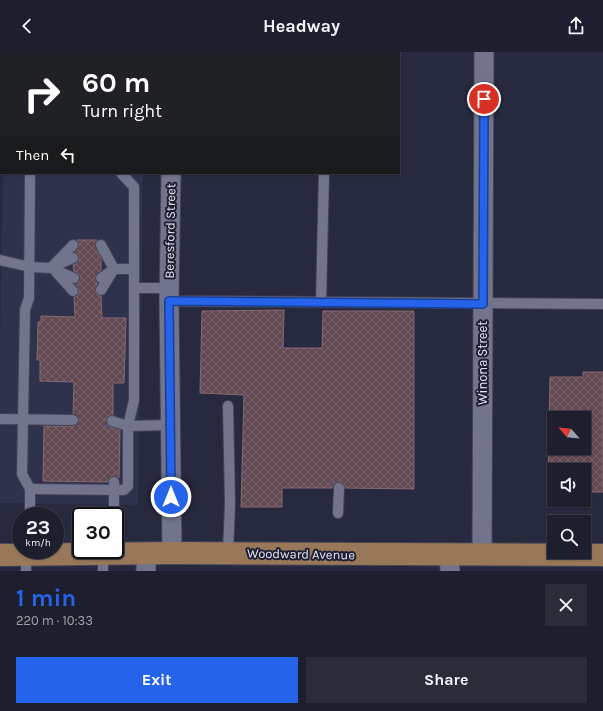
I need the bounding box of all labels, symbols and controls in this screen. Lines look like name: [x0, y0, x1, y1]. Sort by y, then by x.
icon: back: [16, 15, 38, 37]
text: Headway: [263, 15, 340, 37]
icon: share: [565, 15, 587, 37]
text: 60 m: [82, 66, 150, 99]
icon: right: [16, 68, 68, 120]
pin: [467, 82, 501, 116]
icon: arrive: [473, 88, 495, 110]
text: Turn right: [82, 100, 162, 122]
icon: left: [57, 144, 79, 166]
text: Then: [16, 146, 49, 164]
street label: Beresford Street: [162, 183, 178, 279]
street label: Winona Street: [475, 321, 490, 405]
north arrow: [547, 411, 591, 455]
map controls: [547, 411, 591, 559]
button: sound: [547, 463, 591, 507]
position arrow: [150, 476, 192, 518]
speed limit sign: 30: [72, 507, 124, 559]
button: search: [547, 515, 591, 559]
text: 23: [26, 516, 50, 539]
text: km/h: [25, 537, 51, 549]
street label: Woodward Avenue: [247, 546, 355, 562]
text: 1 min: [16, 584, 76, 612]
button: close: [545, 584, 587, 626]
text: 220 m · 10:33: [16, 613, 93, 628]
button: Exit: [16, 657, 298, 703]
button: Share: [306, 657, 587, 703]

